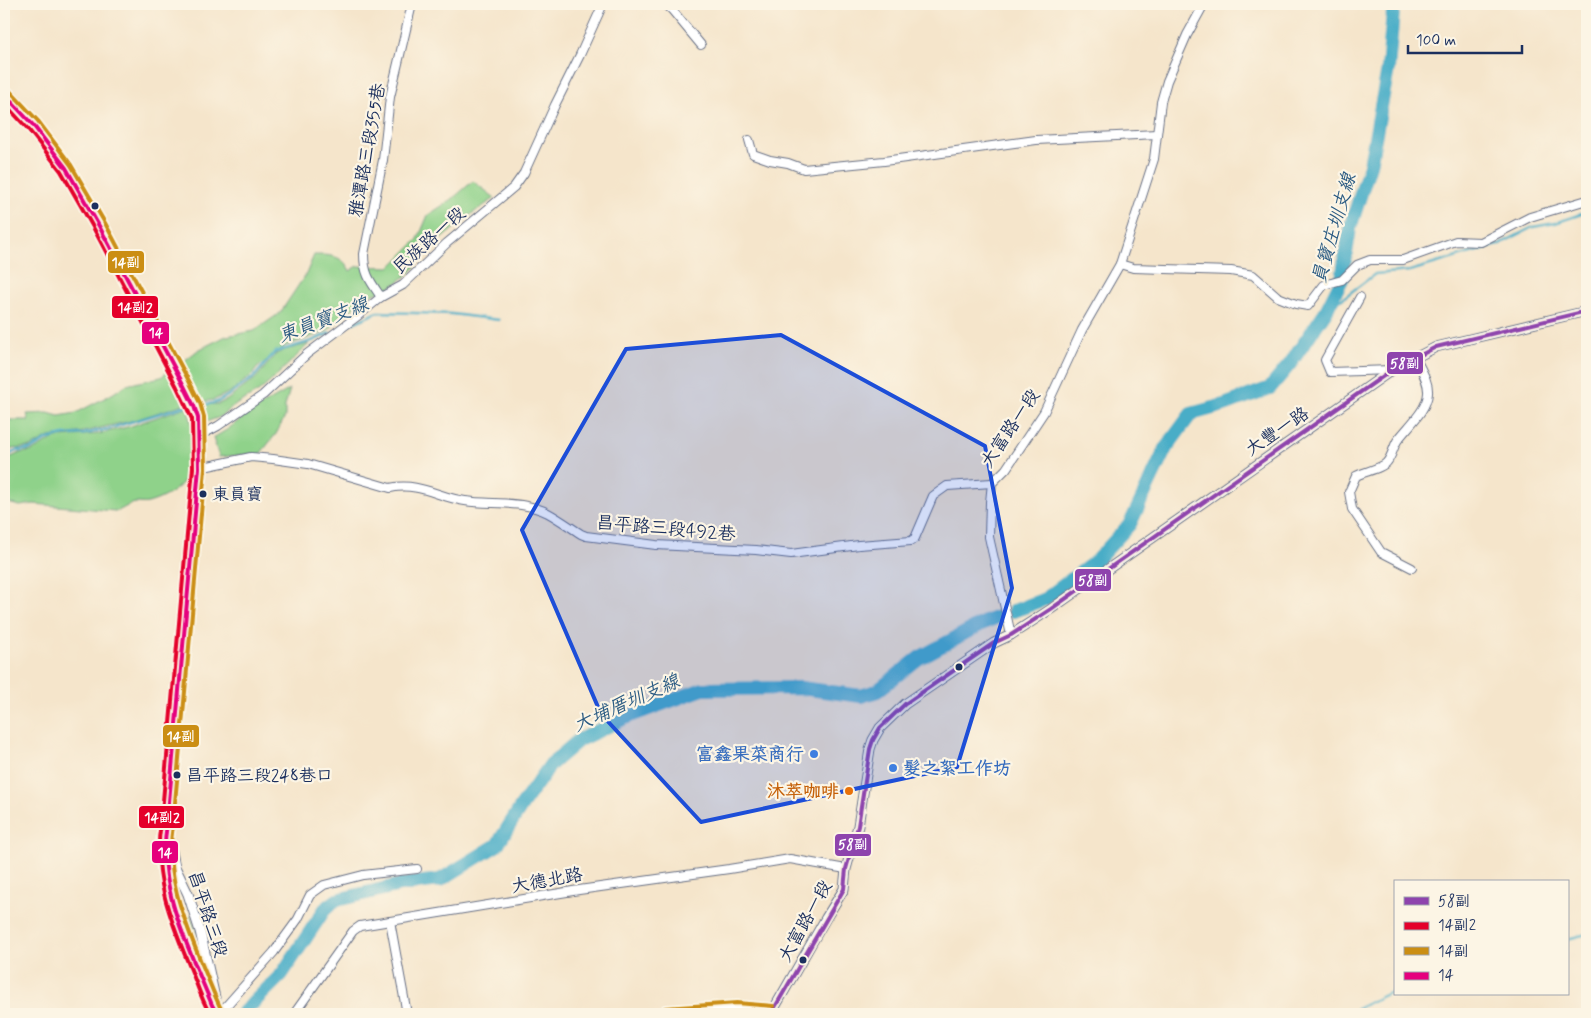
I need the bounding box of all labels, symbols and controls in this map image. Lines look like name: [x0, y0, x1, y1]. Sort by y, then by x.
scale bar: [1408, 22, 1522, 54]
text: 100 m: [1416, 31, 1456, 51]
street label: 雅潭路三段355巷: [344, 81, 392, 219]
water label: 員寶庄圳支線: [1307, 169, 1362, 287]
unlabelled marker: [90, 201, 100, 211]
street label: 民族路一段: [388, 202, 471, 280]
line badge: 14副: [107, 250, 145, 274]
text: 14副: [112, 254, 140, 272]
water label: 東員寶支線: [275, 291, 373, 349]
line badge: 14副2: [111, 295, 159, 319]
text: 14副2: [117, 299, 153, 317]
line badge: 14: [141, 321, 170, 345]
text: 14: [149, 324, 164, 342]
line badge: 58副: [1386, 351, 1424, 375]
text: 58副: [1390, 355, 1420, 373]
street label: 大富路一段: [976, 385, 1046, 473]
street label: 大豐一路: [1241, 402, 1314, 462]
place label: 東員寶: [212, 484, 263, 506]
marker: 東員寶: [198, 489, 208, 499]
street label: 昌平路三段492巷: [595, 511, 737, 547]
line badge: 58副: [1074, 568, 1112, 592]
text: 58副: [1078, 572, 1108, 590]
unlabelled marker: [954, 662, 964, 672]
water label: 大埔厝圳支線: [569, 668, 685, 738]
line badge: 14副: [162, 724, 200, 748]
text: 14副: [167, 728, 195, 746]
place label: 富鑫果菜商行: [696, 743, 804, 767]
marker: 富鑫果菜商行: [808, 748, 820, 760]
place label: 髮之絮工作坊: [903, 757, 1011, 781]
marker: 髮之絮工作坊: [887, 762, 899, 774]
place label: 昌平路三段248巷口: [186, 765, 333, 787]
marker: 昌平路三段248巷口: [172, 770, 182, 780]
place label: 沐萃咖啡: [767, 780, 839, 804]
marker: 沐萃咖啡: [843, 785, 855, 797]
line badge: 14副2: [138, 805, 185, 829]
text: 14副2: [144, 809, 180, 827]
line badge: 58副: [834, 833, 872, 857]
text: 58副: [838, 836, 868, 854]
line badge: 14: [151, 840, 179, 864]
text: 14: [158, 844, 173, 862]
street label: 大德北路: [510, 863, 585, 899]
street label: 昌平路三段: [182, 868, 232, 961]
street label: 大富路一段: [774, 876, 838, 967]
legend: [1394, 880, 1568, 996]
text: 58副: [1438, 892, 1470, 912]
text: 14副2: [1438, 916, 1476, 936]
text: 14副: [1438, 942, 1469, 962]
unlabelled marker: [798, 955, 808, 965]
text: 14: [1438, 966, 1454, 986]

